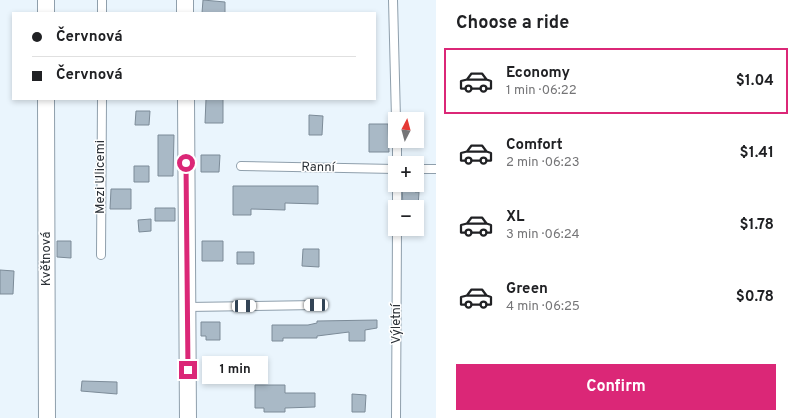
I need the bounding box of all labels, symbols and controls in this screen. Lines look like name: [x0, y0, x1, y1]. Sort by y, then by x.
text: Choose a ride: [456, 12, 569, 35]
text: Červnová: [56, 28, 123, 47]
icon: car: [458, 63, 494, 99]
text: Economy: [506, 64, 570, 83]
text: Červnová: [56, 66, 123, 85]
text: $1.04: [736, 72, 774, 91]
text: 1 min · 06:22: [506, 83, 577, 99]
north arrow: [388, 112, 424, 148]
map controls: [388, 112, 424, 236]
icon: car: [458, 135, 494, 171]
text: Comfort: [506, 136, 563, 155]
street label: Mezi Ulicemi: [93, 140, 109, 214]
text: $1.41: [740, 144, 774, 163]
route start: [177, 154, 195, 172]
text: 2 min · 06:23: [506, 155, 580, 171]
button: +: [388, 156, 424, 192]
street label: Ranní: [301, 160, 337, 176]
button: −: [388, 200, 424, 236]
icon: car: [458, 207, 494, 243]
text: XL: [506, 208, 524, 227]
text: $1.78: [739, 216, 774, 235]
text: 3 min · 06:24: [506, 227, 580, 243]
street label: Květnová: [39, 232, 55, 286]
icon: car: [458, 279, 494, 315]
text: Green: [506, 280, 548, 299]
text: $0.78: [736, 288, 774, 307]
car: [304, 299, 328, 311]
text: 4 min · 06:25: [506, 299, 580, 315]
car: [232, 300, 256, 312]
street label: Výletní: [389, 302, 405, 344]
callout: 1 min: [202, 356, 268, 384]
route end: [179, 361, 197, 379]
text: 1 min: [219, 362, 251, 378]
button: Confirm: [456, 364, 776, 410]

